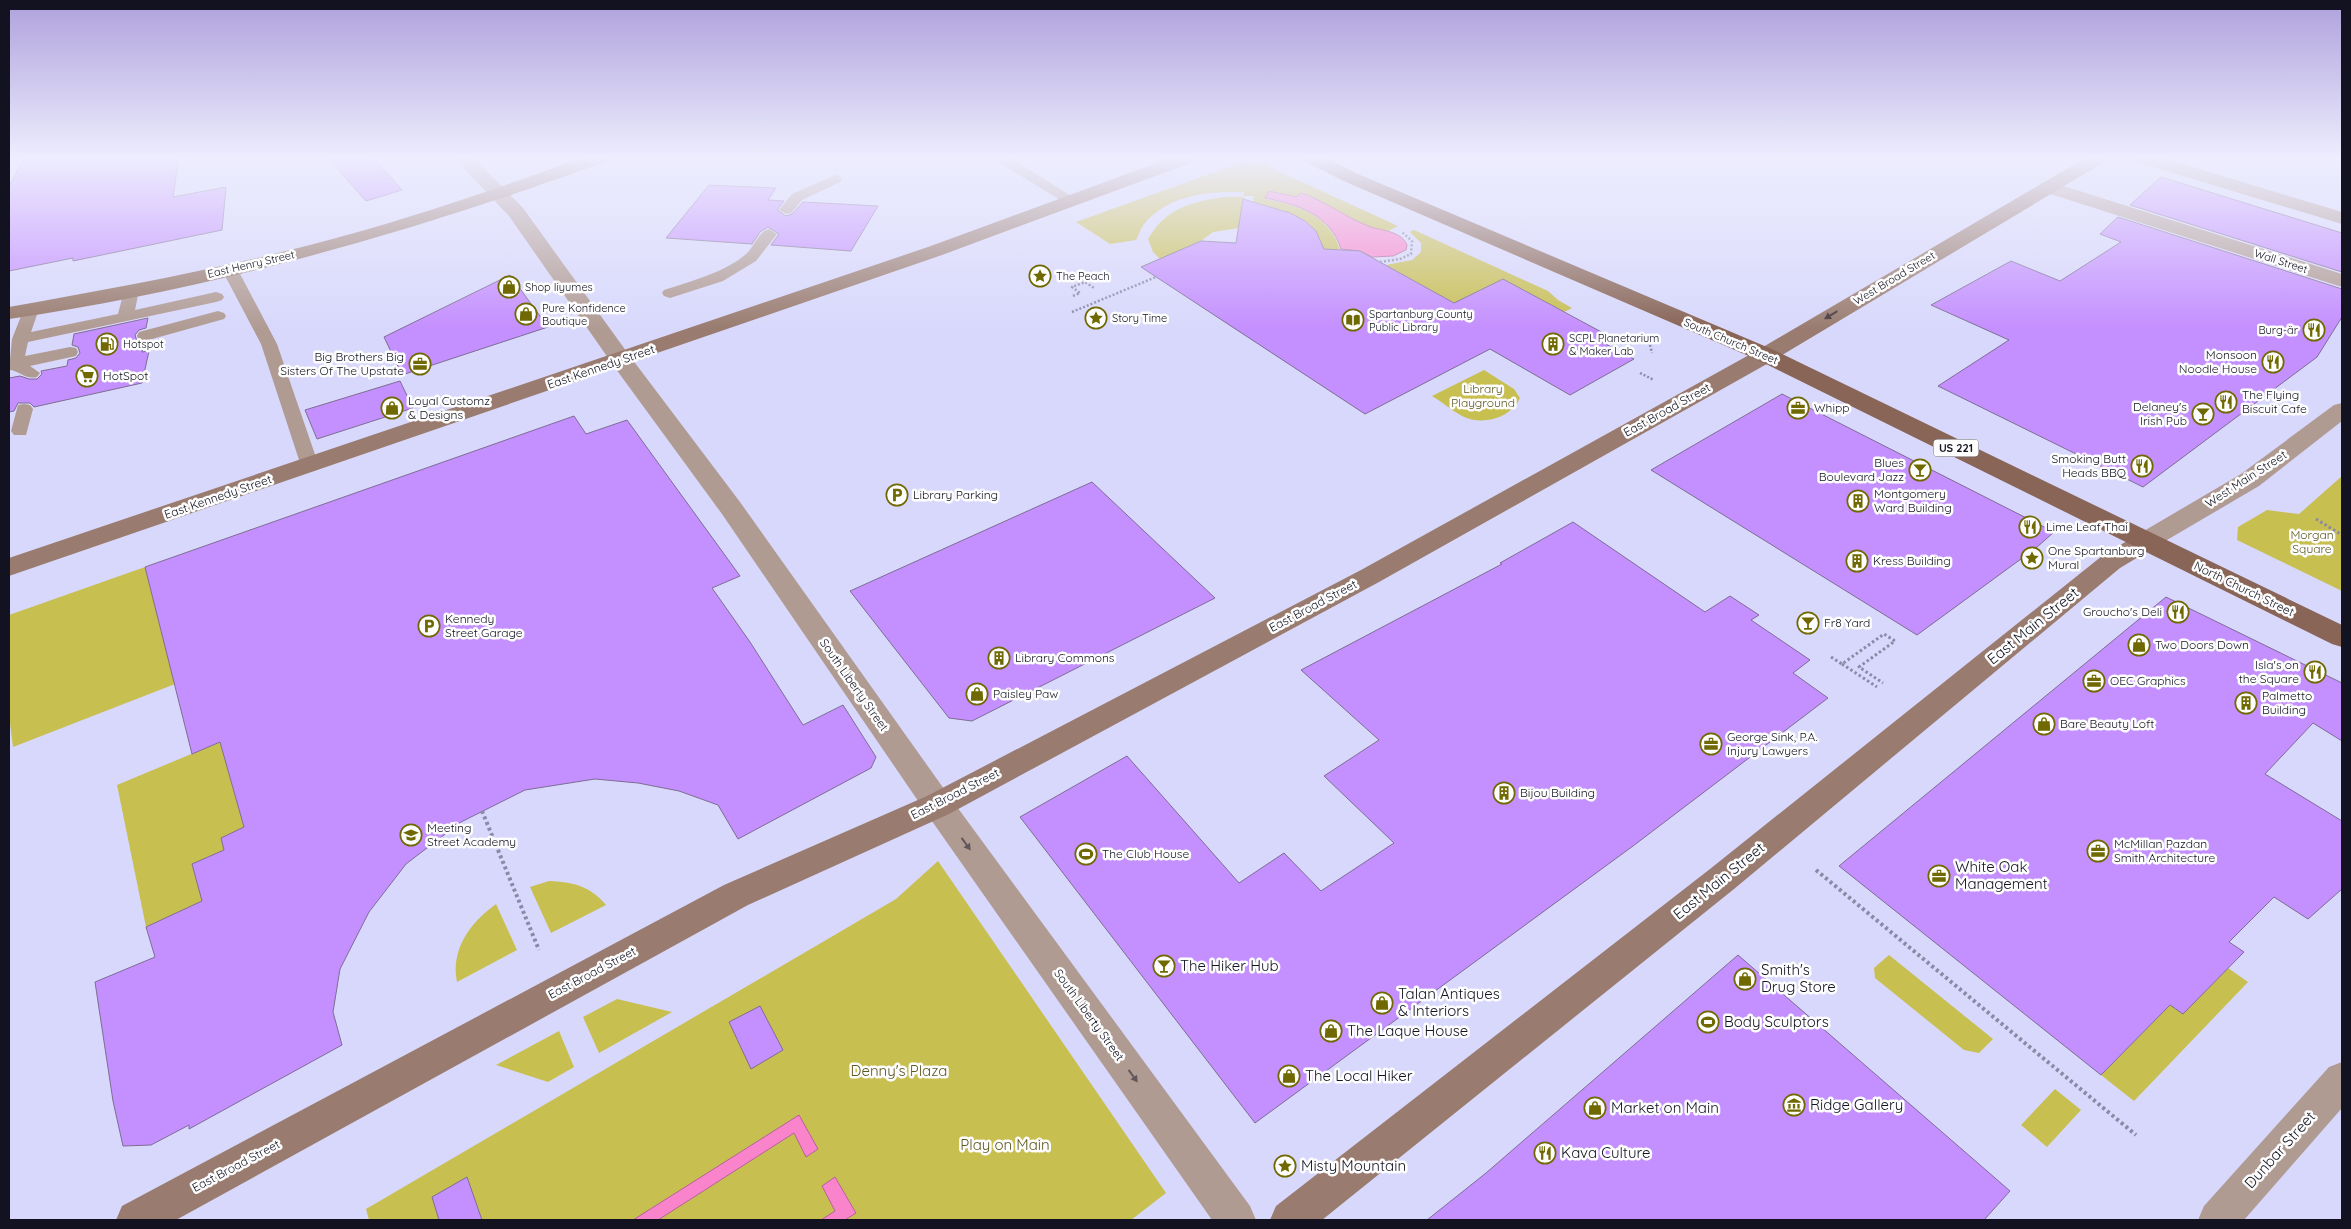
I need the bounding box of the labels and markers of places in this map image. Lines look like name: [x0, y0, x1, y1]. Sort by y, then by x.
place icon: The Peach: [1028, 264, 1052, 288]
place label: The Peach: [1056, 269, 1109, 283]
shop icon: Shop Iiyumes: [497, 275, 521, 299]
place label: Shop Iiyumes: [525, 280, 593, 294]
place label: Pure Konfidence Boutique: [542, 301, 626, 328]
shop icon: Pure Konfidence Boutique: [514, 302, 538, 326]
place icon: Story Time: [1084, 306, 1108, 330]
place label: Spartanburg County Public Library: [1369, 307, 1473, 334]
library icon: Spartanburg County Public Library: [1341, 308, 1365, 332]
place label: Story Time: [1112, 311, 1167, 325]
restaurant icon: Burg-är: [2302, 318, 2326, 342]
place label: Burg-är: [2258, 323, 2299, 337]
place label: SCPL Planetarium & Maker Lab: [1569, 331, 1659, 358]
fuel station icon: Hotspot: [95, 332, 119, 356]
building icon: SCPL Planetarium & Maker Lab: [1541, 332, 1565, 356]
place label: Hotspot: [123, 337, 164, 351]
place label: Monsoon Noodle House: [2179, 347, 2257, 376]
place label: Big Brothers Big Sisters Of The Upstate: [280, 349, 404, 378]
restaurant icon: Monsoon Noodle House: [2261, 350, 2285, 374]
office icon: Big Brothers Big Sisters Of The Upstate: [408, 352, 432, 376]
supermarket icon: HotSpot: [75, 364, 99, 388]
place label: HotSpot: [103, 368, 148, 383]
place label: The Flying Biscuit Cafe: [2242, 387, 2307, 416]
restaurant icon: The Flying Biscuit Cafe: [2214, 390, 2238, 414]
place label: Loyal Customz & Designs: [408, 393, 490, 422]
shop icon: Loyal Customz & Designs: [380, 396, 404, 420]
office icon: Whipp: [1786, 396, 1810, 420]
place label: Delaney's Irish Pub: [2133, 399, 2187, 428]
place label: Whipp: [1814, 400, 1850, 415]
bar icon: Delaney's Irish Pub: [2191, 402, 2215, 426]
place label: Smoking Butt Heads BBQ: [2052, 451, 2127, 480]
restaurant icon: Smoking Butt Heads BBQ: [2130, 454, 2154, 478]
place label: Blues Boulevard Jazz: [1819, 455, 1904, 484]
bar icon: Blues Boulevard Jazz: [1908, 458, 1932, 482]
parking icon: Library Parking: [885, 483, 909, 507]
place label: Montgomery Ward Building: [1874, 486, 1952, 515]
place label: Library Parking: [913, 487, 998, 502]
building icon: Montgomery Ward Building: [1846, 489, 1870, 513]
restaurant icon: Lime Leaf Thai: [2018, 515, 2042, 539]
place label: Lime Leaf Thai: [2046, 519, 2128, 534]
place label: One Spartanburg Mural: [2048, 543, 2144, 572]
place icon: One Spartanburg Mural: [2020, 546, 2044, 570]
building icon: Kress Building: [1845, 549, 1869, 573]
place label: Kress Building: [1873, 553, 1951, 568]
restaurant icon: Groucho's Deli: [2166, 600, 2190, 624]
place label: Groucho's Deli: [2083, 604, 2162, 619]
place label: Kennedy Street Garage: [445, 611, 523, 640]
bar icon: Fr8 Yard: [1796, 611, 1820, 635]
parking icon: Kennedy Street Garage: [417, 614, 441, 638]
place label: Fr8 Yard: [1824, 615, 1870, 630]
shop icon: Two Doors Down: [2127, 633, 2151, 657]
place label: Two Doors Down: [2155, 637, 2249, 652]
building icon: Library Commons: [987, 646, 1011, 670]
place label: Library Commons: [1015, 650, 1115, 665]
place label: Isla's on the Square: [2239, 657, 2299, 686]
restaurant icon: Isla's on the Square: [2303, 660, 2327, 684]
office icon: OEC Graphics: [2082, 669, 2106, 693]
place label: OEC Graphics: [2110, 673, 2186, 688]
shop icon: Paisley Paw: [965, 682, 989, 706]
place label: Paisley Paw: [993, 686, 1058, 701]
place label: Palmetto Building: [2262, 688, 2312, 717]
building icon: Palmetto Building: [2234, 691, 2258, 715]
shop icon: Bare Beauty Loft: [2032, 712, 2056, 736]
place label: Bare Beauty Loft: [2060, 716, 2154, 731]
place label: George Sink, P.A. Injury Lawyers: [1727, 729, 1817, 758]
office icon: George Sink, P.A. Injury Lawyers: [1699, 732, 1723, 756]
building icon: Bijou Building: [1492, 781, 1516, 805]
place label: Bijou Building: [1520, 785, 1595, 800]
place label: Meeting Street Academy: [427, 820, 516, 849]
school or university icon: Meeting Street Academy: [399, 823, 423, 847]
place label: McMillan Pazdan Smith Architecture: [2114, 836, 2215, 865]
office icon: McMillan Pazdan Smith Architecture: [2086, 839, 2110, 863]
sports icon: The Club House: [1074, 842, 1098, 866]
place label: The Club House: [1102, 846, 1189, 861]
place label: White Oak Management: [1955, 857, 2048, 893]
office icon: White Oak Management: [1927, 864, 1951, 888]
bar icon: The Hiker Hub: [1152, 954, 1176, 978]
place label: The Hiker Hub: [1180, 956, 1279, 975]
place label: Smith's Drug Store: [1761, 960, 1836, 996]
shop icon: Smith's Drug Store: [1733, 967, 1757, 991]
place label: Talan Antiques & Interiors: [1398, 984, 1500, 1020]
shop icon: Talan Antiques & Interiors: [1370, 991, 1394, 1015]
sports icon: Body Sculptors: [1696, 1010, 1720, 1034]
place label: Body Sculptors: [1724, 1012, 1829, 1031]
shop icon: The Laque House: [1319, 1019, 1343, 1043]
place label: The Laque House: [1347, 1021, 1468, 1040]
shop icon: The Local Hiker: [1277, 1064, 1301, 1088]
place label: The Local Hiker: [1305, 1066, 1413, 1085]
museum icon: Ridge Gallery: [1782, 1093, 1806, 1117]
place label: Ridge Gallery: [1810, 1095, 1903, 1114]
shop icon: Market on Main: [1583, 1096, 1607, 1120]
place label: Market on Main: [1611, 1098, 1719, 1117]
restaurant icon: Kava Culture: [1533, 1141, 1557, 1165]
place label: Kava Culture: [1561, 1143, 1650, 1162]
place icon: Misty Mountain: [1273, 1154, 1297, 1178]
place label: Misty Mountain: [1301, 1156, 1406, 1175]

